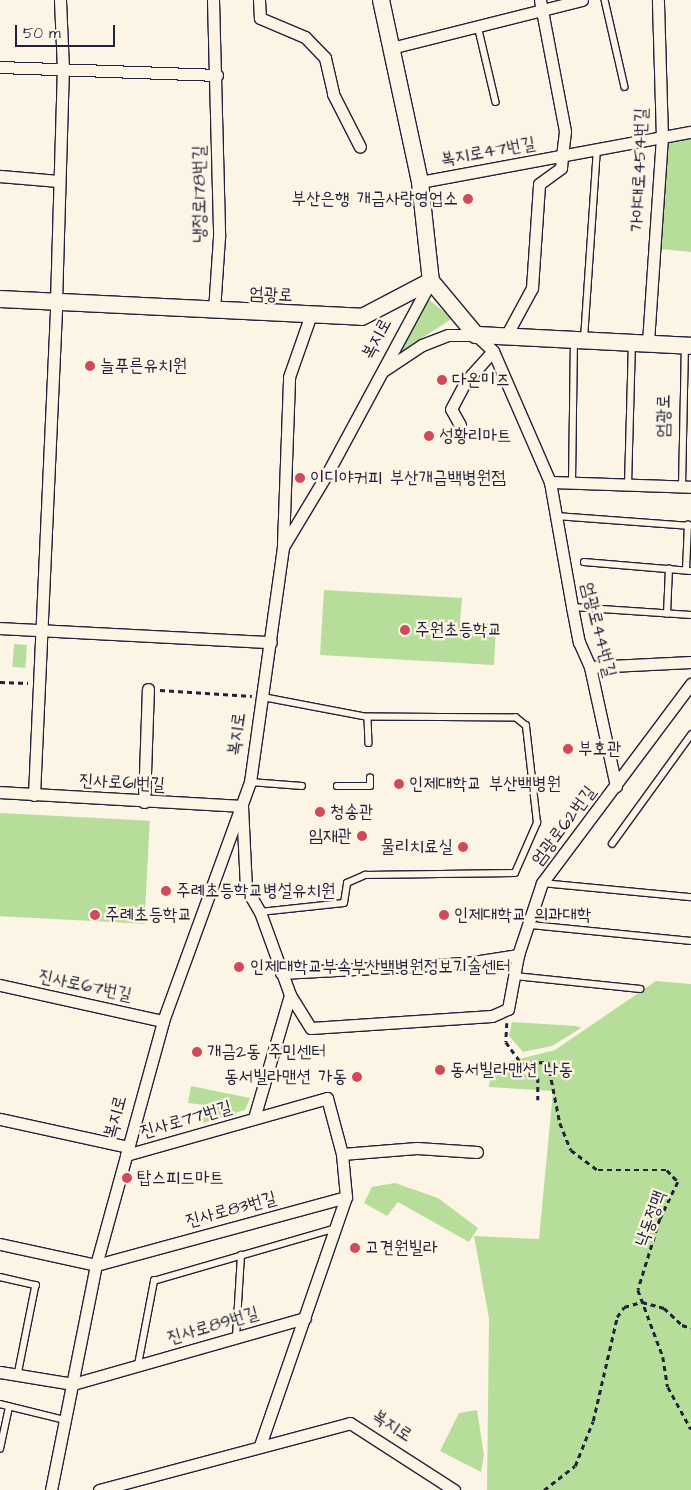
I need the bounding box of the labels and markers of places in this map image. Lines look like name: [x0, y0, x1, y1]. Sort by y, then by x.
place label: 부산은행 개금사랑영업소: [291, 188, 458, 210]
marker: 부산은행 개금사랑영업소: [462, 193, 474, 205]
place label: 늘푸른유치원: [100, 355, 187, 377]
marker: 늘푸른유치원: [84, 360, 96, 372]
place label: 다온미즈: [452, 369, 510, 391]
marker: 다온미즈: [436, 374, 448, 386]
place label: 성황리마트: [439, 425, 511, 447]
marker: 성황리마트: [423, 430, 435, 442]
place label: 이디야커피 부산개금백병원점: [310, 467, 506, 489]
marker: 이디야커피 부산개금백병원점: [294, 472, 306, 484]
place label: 주원초등학교: [415, 619, 502, 641]
marker: 주원초등학교: [399, 624, 411, 636]
place label: 부호관: [578, 738, 621, 760]
marker: 부호관: [562, 743, 574, 755]
place label: 인제대학교 부산백병원: [409, 773, 561, 795]
marker: 인제대학교 부산백병원: [393, 778, 405, 790]
place label: 청송관: [330, 801, 373, 823]
marker: 청송관: [314, 806, 326, 818]
place label: 임재관: [309, 825, 352, 847]
marker: 임재관: [356, 830, 368, 842]
place label: 물리치료실: [381, 836, 453, 858]
marker: 물리치료실: [457, 841, 469, 853]
place label: 주례초등학교병설유치원: [176, 880, 335, 902]
marker: 주례초등학교병설유치원: [160, 885, 172, 897]
place label: 주례초등학교: [105, 904, 192, 926]
place label: 인제대학교 의과대학: [454, 904, 592, 926]
marker: 주례초등학교: [89, 909, 101, 921]
marker: 인제대학교 의과대학: [438, 909, 450, 921]
place label: 인제대학교부속부산백병원정보기술센터: [250, 956, 511, 978]
marker: 인제대학교부속부산백병원정보기술센터: [232, 960, 246, 974]
place label: 개금2동 주민센터: [207, 1041, 326, 1063]
marker: 개금2동 주민센터: [191, 1046, 203, 1058]
place label: 동서빌라맨션 나동: [450, 1059, 573, 1081]
marker: 동서빌라맨션 나동: [434, 1064, 446, 1076]
place label: 동서빌라맨션 가동: [224, 1066, 347, 1088]
marker: 동서빌라맨션 가동: [351, 1071, 363, 1083]
place label: 탑스피드마트: [137, 1167, 224, 1189]
marker: 탑스피드마트: [121, 1172, 133, 1184]
place label: 고견원빌라: [365, 1237, 437, 1259]
marker: 고견원빌라: [349, 1242, 361, 1254]

